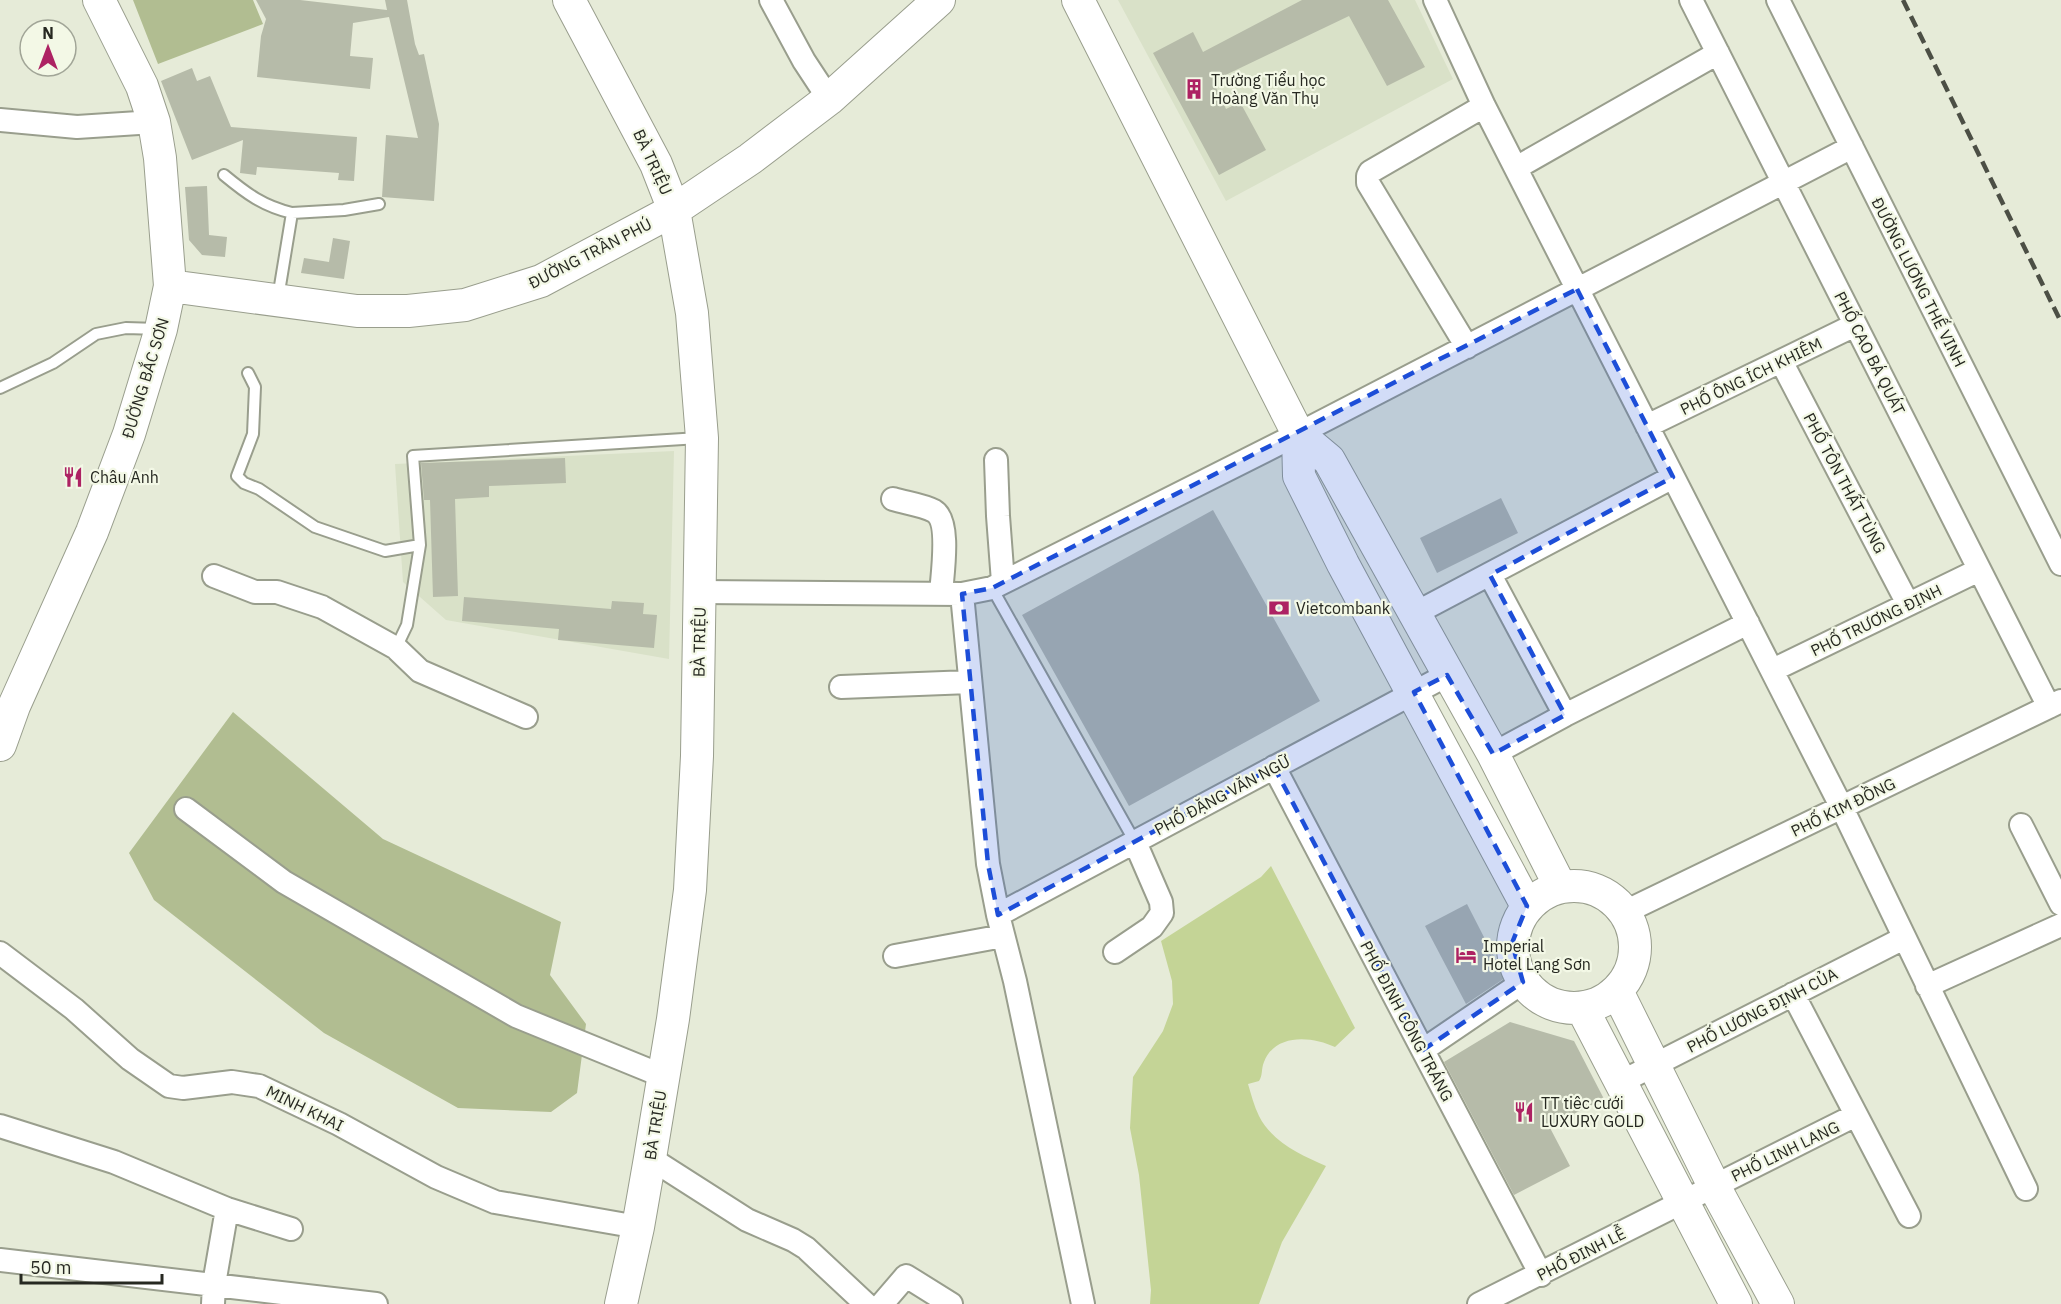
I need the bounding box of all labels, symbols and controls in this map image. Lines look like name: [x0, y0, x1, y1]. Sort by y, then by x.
north arrow: [18, 18, 78, 78]
text: N: [42, 23, 54, 43]
place label: Trường Tiểu học Hoàng Văn Thụ: [1211, 70, 1326, 108]
building icon: Trường Tiểu học Hoàng Văn Thụ: [1182, 77, 1206, 101]
street label: BÀ TRIỆU: [629, 125, 678, 198]
street label: ĐƯỜNG LƯƠNG THẾ VINH: [1868, 193, 1972, 370]
street label: ĐƯỜNG TRẦN PHÚ: [524, 211, 655, 293]
street label: PHỐ CAO BÁ QUÁT: [1830, 287, 1912, 418]
street label: ĐƯỜNG BẮC SƠN: [114, 314, 173, 441]
street label: PHỐ ÔNG ÍCH KHIÊM: [1676, 330, 1825, 419]
street label: PHỐ TÔN THẤT TÙNG: [1799, 408, 1893, 557]
restaurant icon: Châu Anh: [61, 465, 85, 489]
place label: Châu Anh: [90, 467, 159, 487]
street label: PHỐ TRƯƠNG ĐỊNH: [1806, 577, 1945, 660]
bank icon: Vietcombank: [1267, 596, 1291, 620]
place label: Vietcombank: [1296, 598, 1391, 618]
street label: BÀ TRIỆU: [687, 607, 710, 677]
street label: PHỐ ĐẶNG VĂN NGỮ: [1149, 748, 1293, 839]
street label: PHỐ KIM ĐỒNG: [1786, 770, 1899, 841]
street label: PHỐ ĐINH CÔNG TRÁNG: [1356, 936, 1461, 1105]
place label: Imperial Hotel Lạng Sơn: [1483, 936, 1591, 974]
hotel icon: Imperial Hotel Lạng Sơn: [1454, 943, 1478, 967]
street label: PHỐ LƯƠNG ĐỊNH CỦA: [1682, 961, 1841, 1057]
street label: MINH KHAI: [263, 1081, 347, 1135]
street label: BÀ TRIỆU: [639, 1089, 670, 1161]
place label: TT tiêc cưới LUXURY GOLD: [1541, 1093, 1644, 1131]
restaurant icon: TT tiêc cưới LUXURY GOLD: [1512, 1100, 1536, 1124]
street label: PHỐ LINH LANG: [1726, 1113, 1842, 1186]
street label: PHỐ ĐINH LỄ: [1532, 1220, 1629, 1285]
scale bar: [21, 1247, 162, 1285]
text: 50 m: [30, 1256, 72, 1279]

